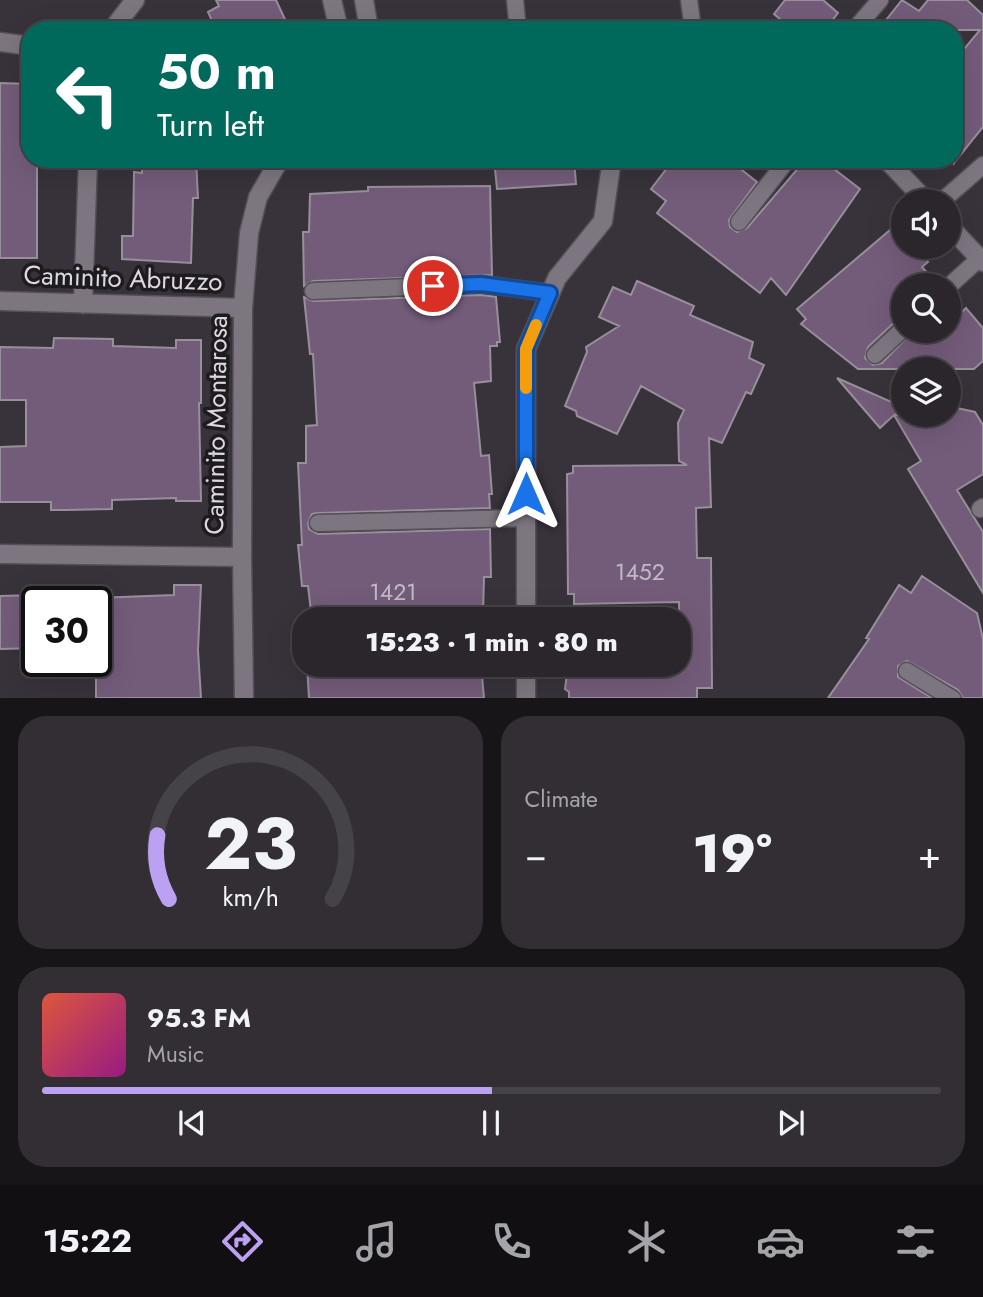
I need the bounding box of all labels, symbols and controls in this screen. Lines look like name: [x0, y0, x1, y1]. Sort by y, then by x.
text: 50 m: [157, 37, 276, 107]
icon: left: [42, 49, 133, 140]
text: Turn left: [157, 102, 264, 148]
map controls: [891, 189, 961, 427]
button: sound: [891, 189, 961, 259]
street label: Caminito Abruzzo: [23, 256, 223, 300]
pin: [403, 256, 463, 316]
icon: arrive: [414, 267, 452, 305]
button: search: [891, 273, 961, 343]
street label: Caminito Montarosa: [195, 315, 237, 535]
button: layers: [891, 357, 961, 427]
position arrow: [489, 457, 563, 531]
house number: 1452: [615, 555, 665, 589]
house number: 1421: [369, 575, 417, 609]
speed limit sign: 30: [21, 586, 112, 677]
text: 15:23 · 1 min · 80 m: [365, 623, 618, 661]
text: Climate: [525, 782, 598, 816]
text: 23: [204, 791, 297, 896]
text: 19°: [693, 816, 772, 892]
text: −: [525, 827, 547, 882]
text: +: [918, 827, 941, 882]
text: km/h: [222, 878, 279, 914]
text: 95.3 FM: [147, 999, 251, 1037]
text: Music: [147, 1037, 204, 1071]
icon: previous: [173, 1104, 211, 1142]
icon: pause: [472, 1104, 510, 1142]
icon: next: [772, 1104, 810, 1142]
icon: directions: [218, 1217, 267, 1266]
icon: music: [352, 1217, 401, 1266]
icon: phone: [487, 1217, 536, 1266]
icon: climate: [622, 1217, 671, 1266]
icon: car: [756, 1217, 805, 1266]
icon: filters: [891, 1217, 940, 1266]
text: 15:22: [43, 1218, 132, 1264]

